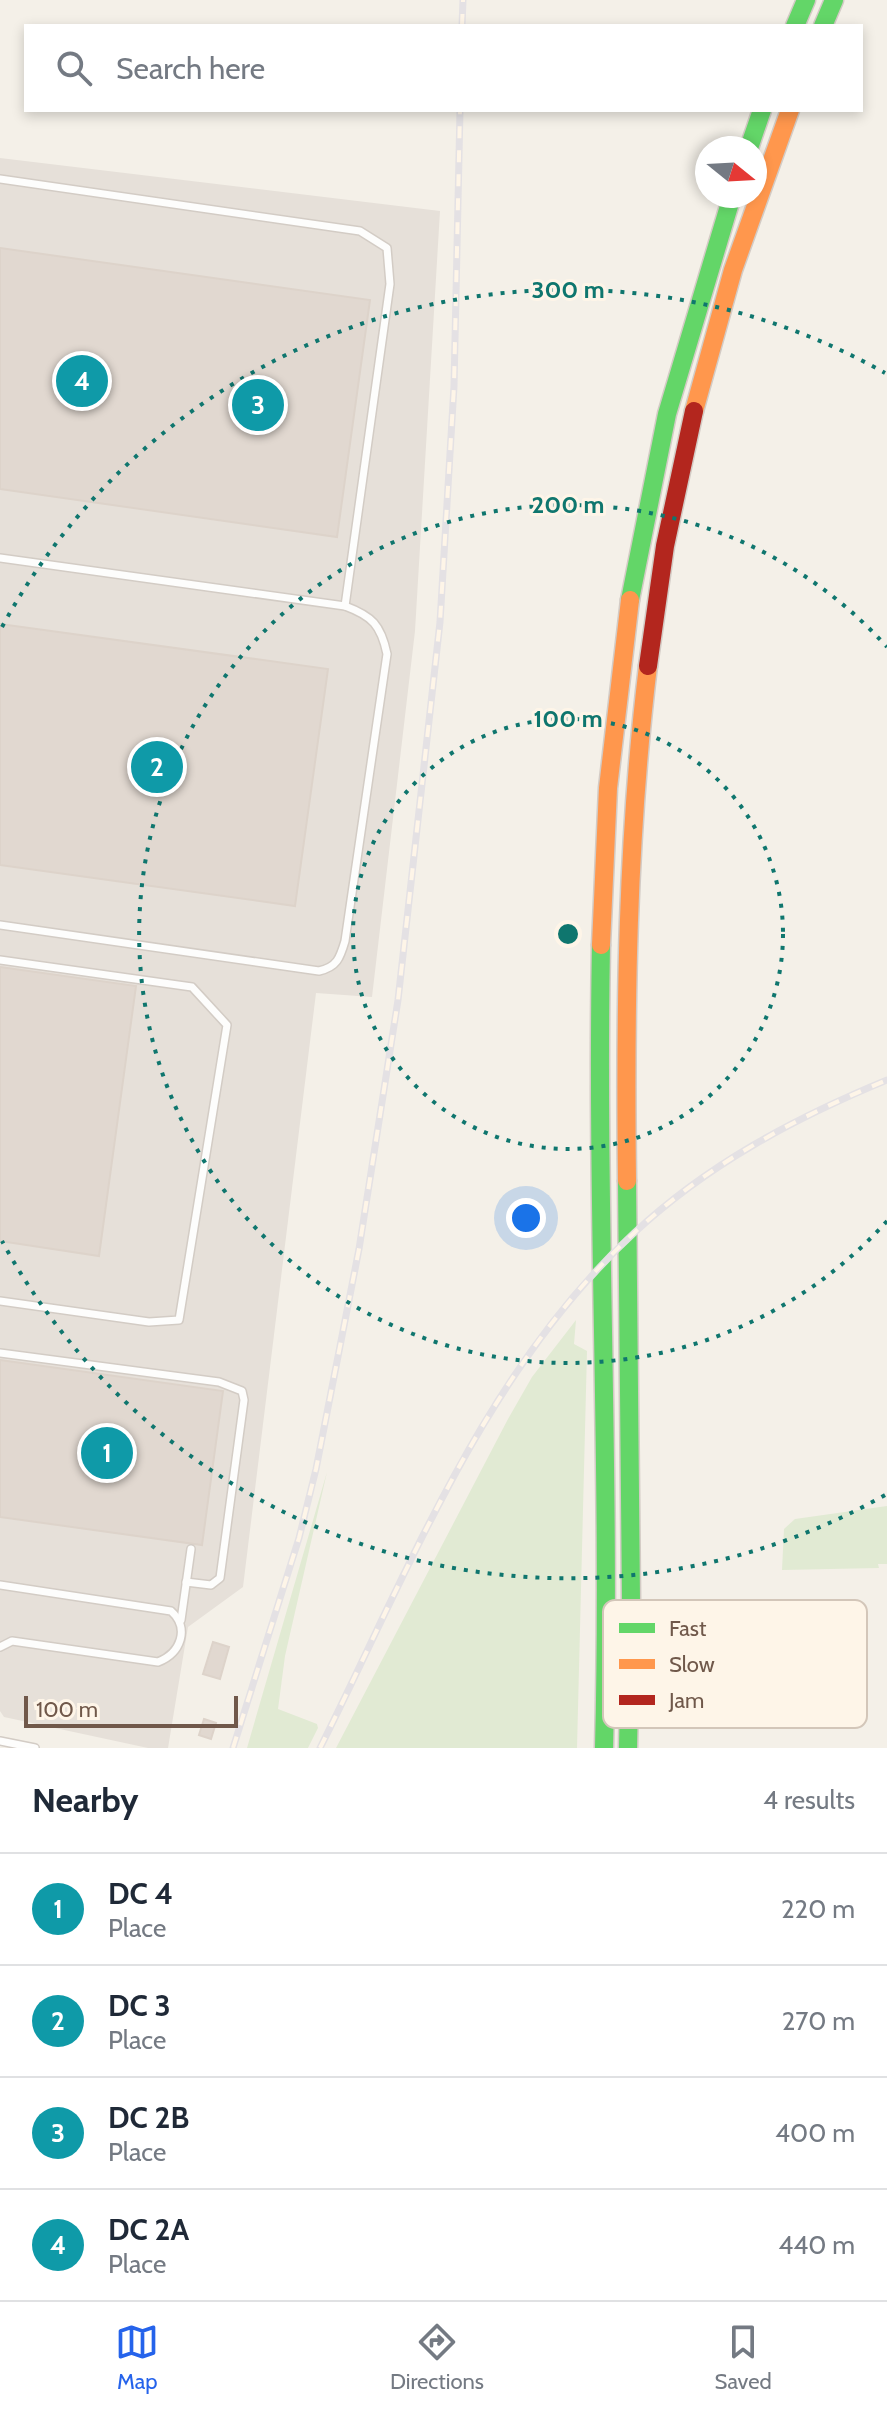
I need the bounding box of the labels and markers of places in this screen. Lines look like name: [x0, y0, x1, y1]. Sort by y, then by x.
pin: 4: [56, 351, 108, 411]
pin: 3: [232, 375, 284, 435]
pin: 2: [131, 737, 183, 797]
centre of rings: [554, 920, 582, 948]
pin: 1: [81, 1423, 133, 1483]

